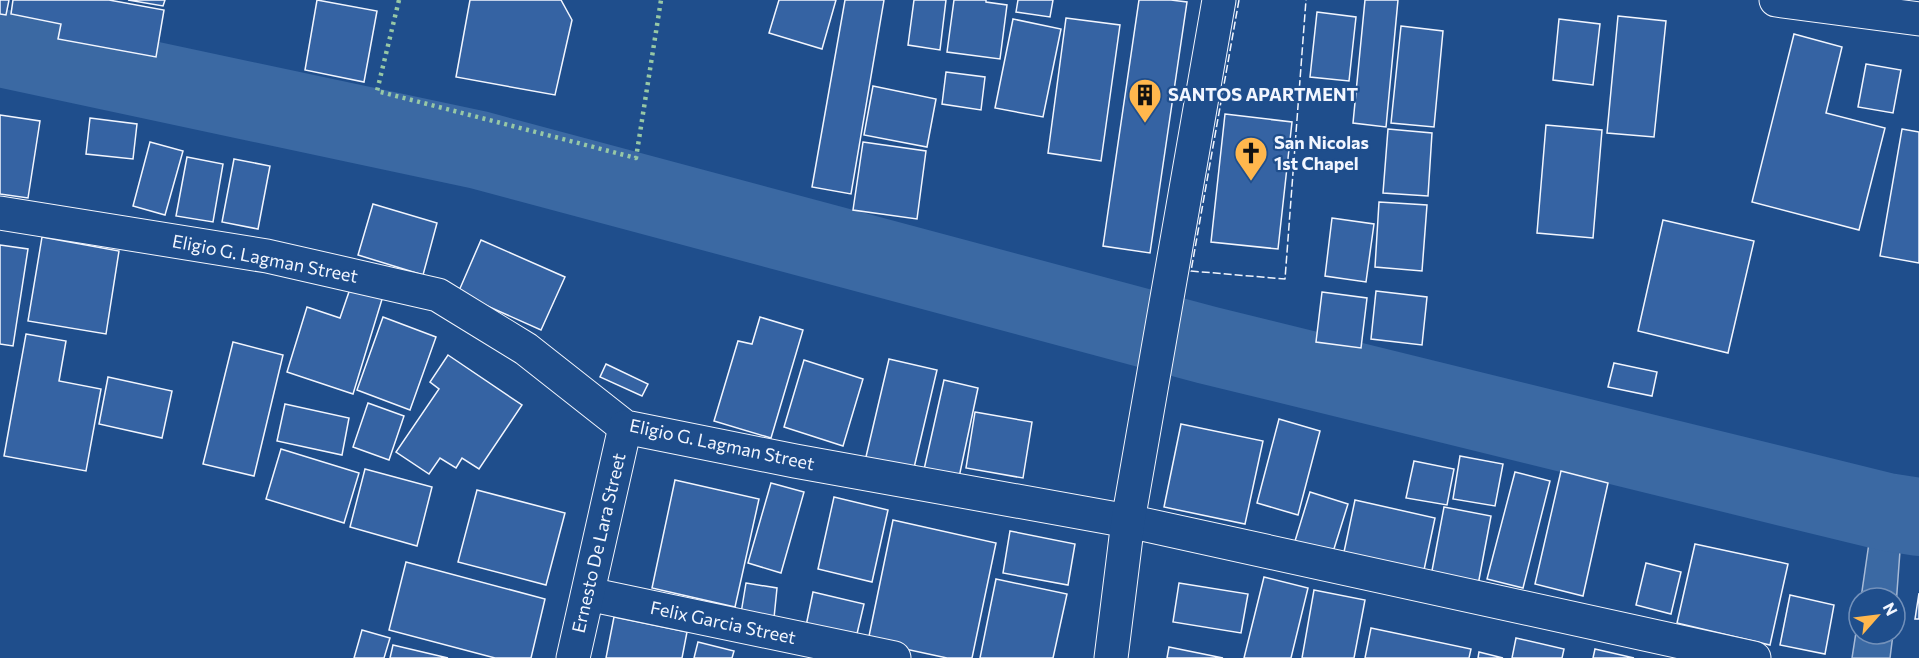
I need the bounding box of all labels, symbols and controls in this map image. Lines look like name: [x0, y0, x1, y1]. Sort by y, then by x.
building icon: SANTOS APARTMENT: [1127, 77, 1163, 124]
place label: SANTOS APARTMENT: [1168, 83, 1358, 105]
place label: San Nicolas 1st Chapel: [1274, 131, 1369, 174]
church icon: San Nicolas 1st Chapel: [1233, 135, 1269, 182]
street label: Eligio G. Lagman Street: [171, 229, 360, 287]
street label: Eligio G. Lagman Street: [628, 414, 817, 474]
street label: Ernesto De Lara Street: [567, 451, 629, 635]
north arrow: [1847, 586, 1907, 646]
street label: Felix Garcia Street: [648, 596, 798, 648]
text: N: [1879, 599, 1902, 618]

